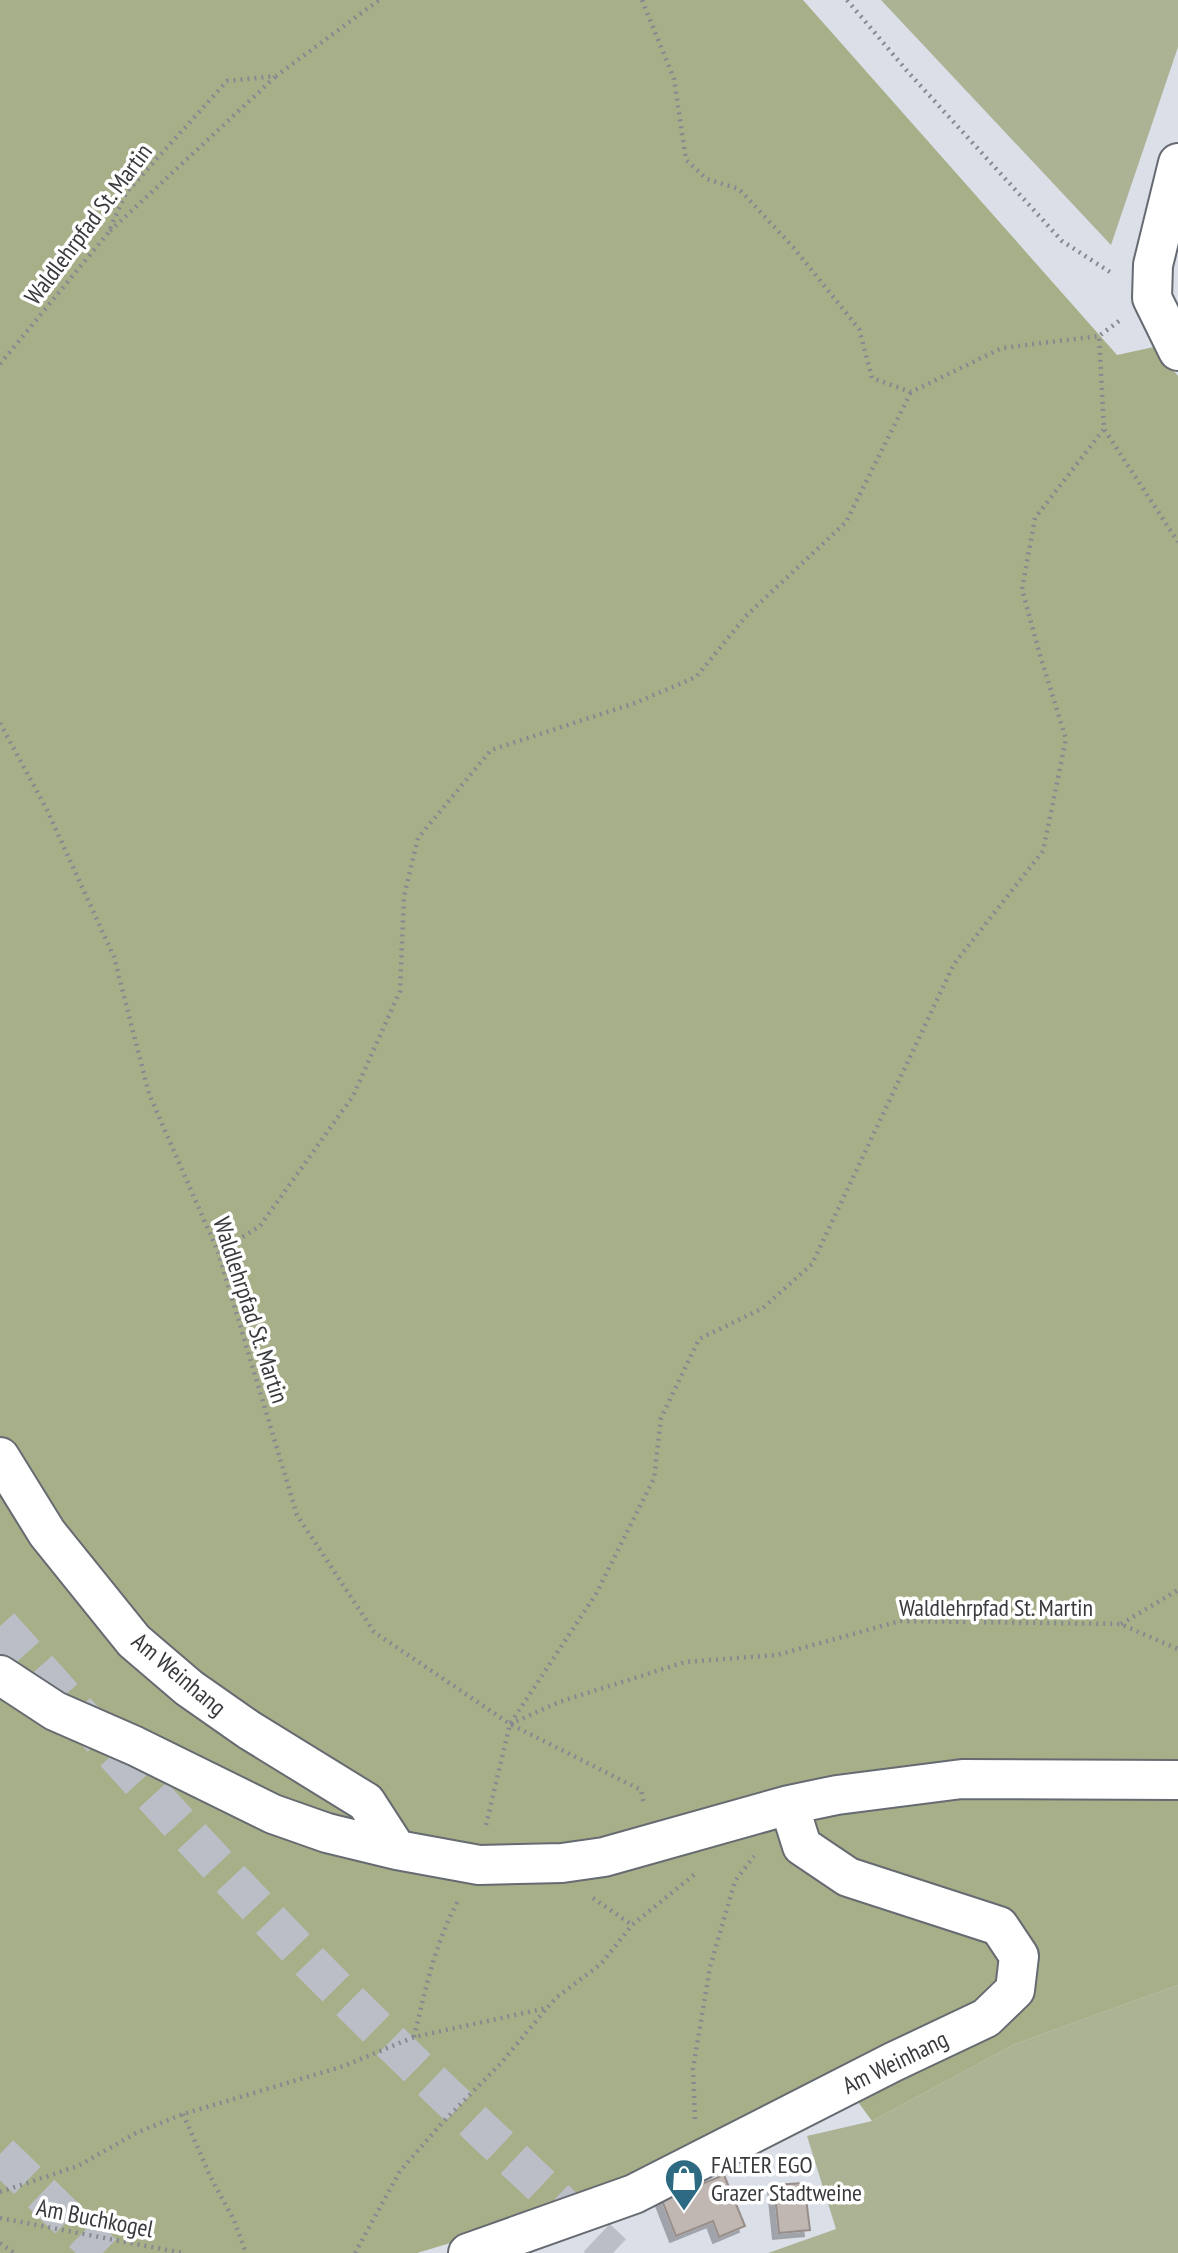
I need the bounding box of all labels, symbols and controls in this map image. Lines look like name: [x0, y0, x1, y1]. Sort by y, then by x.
street label: Waldlehrpfad St. Martin: [17, 137, 159, 311]
street label: Waldlehrpfad St. Martin: [206, 1213, 296, 1407]
street label: Waldlehrpfad St. Martin: [899, 1592, 1093, 1623]
street label: Am Weinhang: [125, 1626, 233, 1722]
street label: Am Weinhang: [837, 2023, 953, 2101]
place label: FALTER EGO Grazer Stadtweine: [711, 2149, 862, 2208]
shop icon: FALTER EGO Grazer Stadtweine: [663, 2157, 705, 2212]
street label: Am Buchkogel: [34, 2192, 156, 2245]

